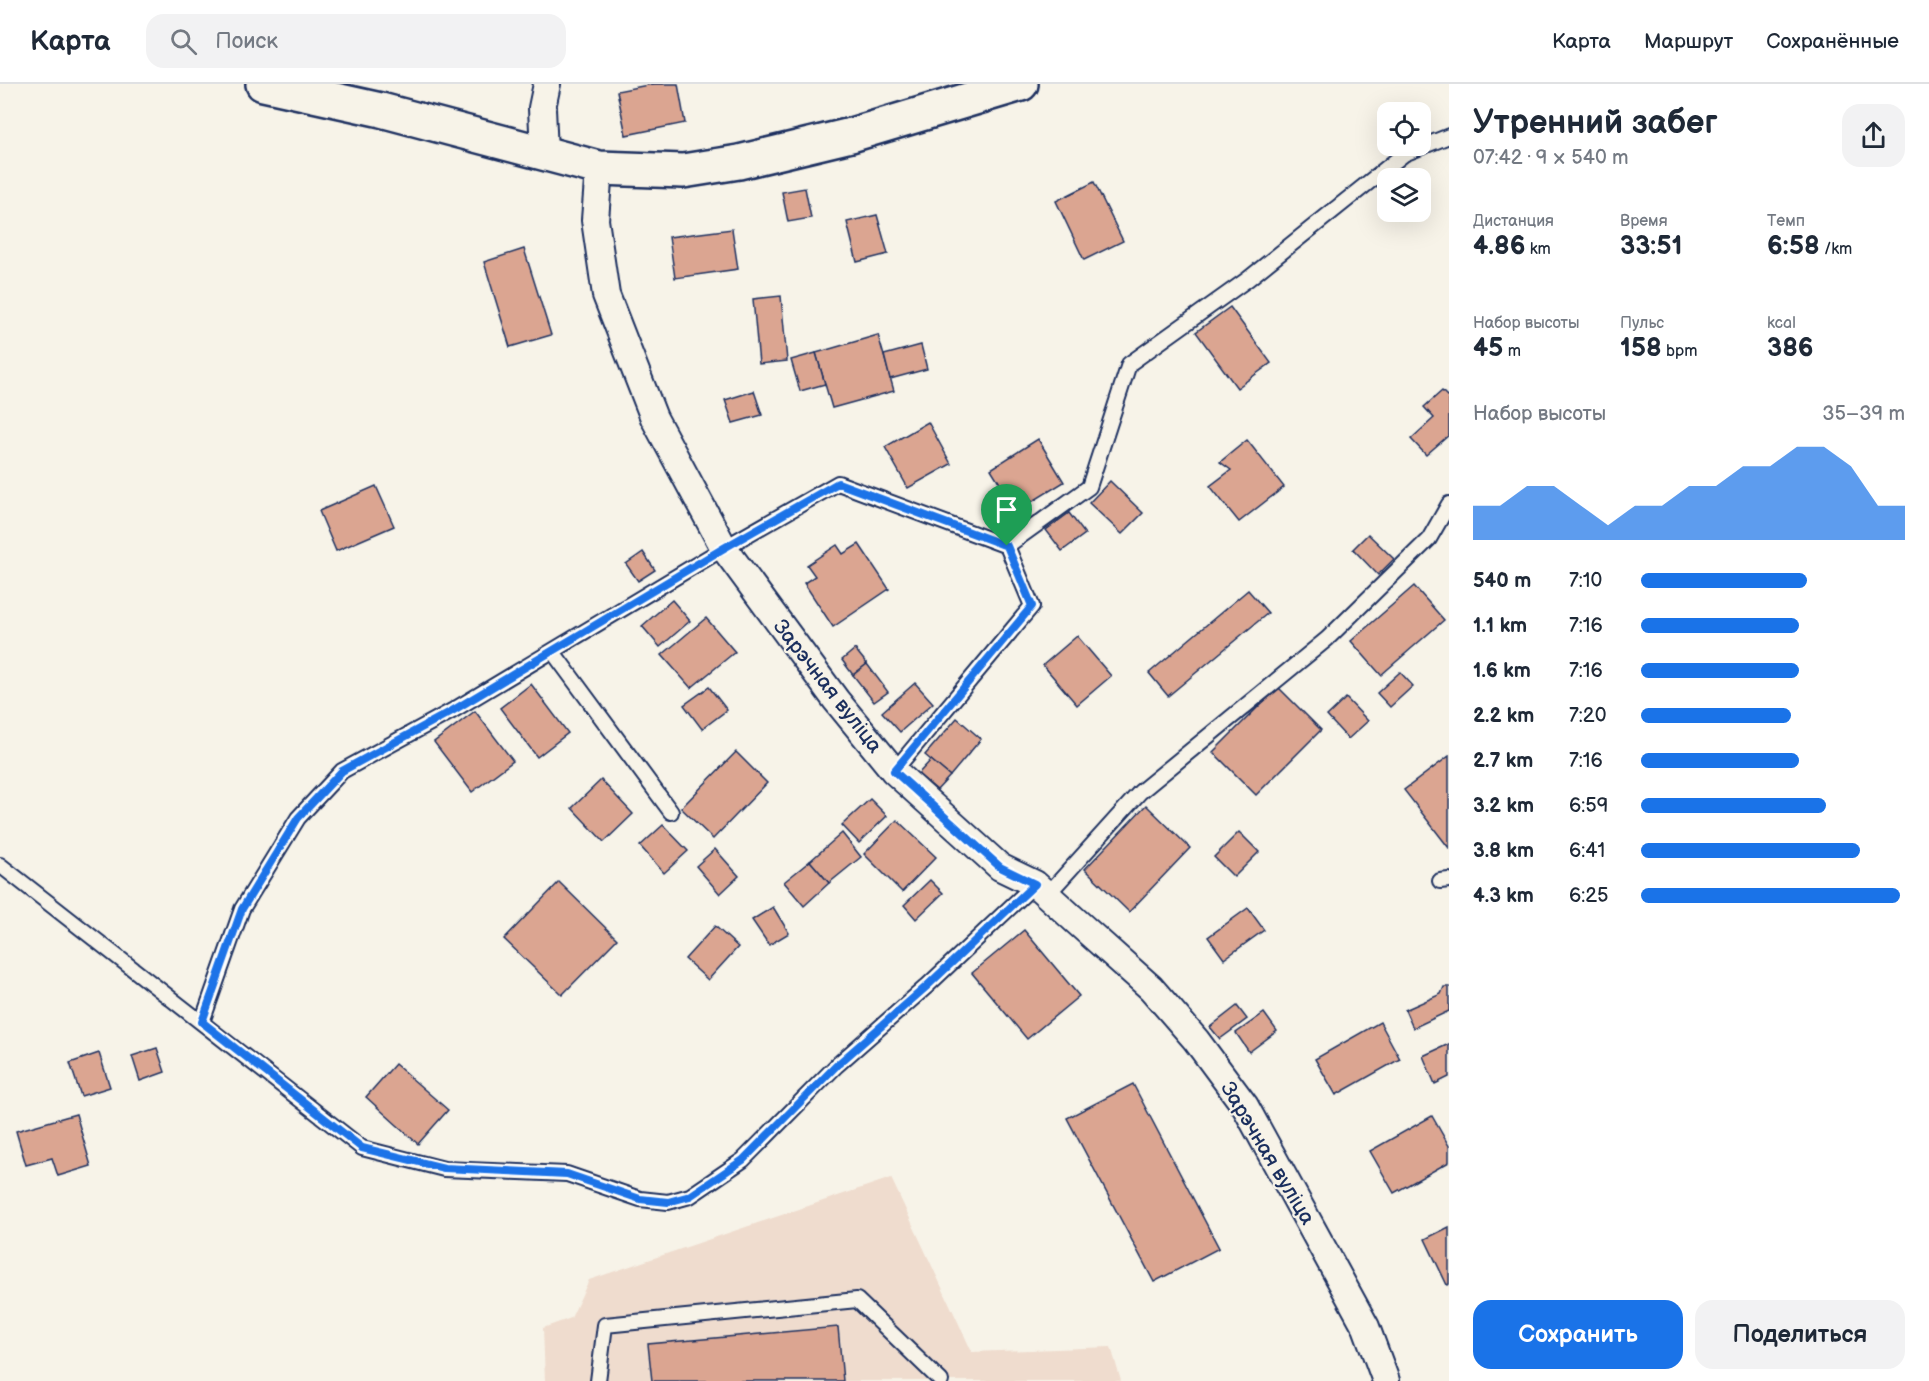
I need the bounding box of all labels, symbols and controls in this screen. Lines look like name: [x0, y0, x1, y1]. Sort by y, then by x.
search box: [146, 14, 566, 68]
text: Карта: [30, 25, 110, 58]
icon: search: [167, 25, 200, 58]
text: Поиск: [215, 28, 278, 55]
text: Карта: [1552, 29, 1611, 54]
text: Маршрут: [1644, 29, 1733, 54]
text: Сохранённые: [1766, 29, 1899, 54]
map controls: [1377, 102, 1431, 222]
button: locate: [1377, 102, 1431, 156]
text: Утренний забег: [1473, 103, 1718, 143]
button: share: [1842, 104, 1905, 167]
text: 07:42 · 9 × 540 m: [1473, 146, 1629, 170]
button: layers: [1377, 168, 1431, 222]
text: Дистанция: [1473, 212, 1554, 231]
text: Время: [1620, 212, 1668, 231]
text: Темп: [1767, 212, 1805, 231]
text: 4.86: [1473, 231, 1525, 262]
text: 33:51: [1620, 231, 1683, 262]
text: 6:58: [1767, 231, 1820, 262]
text: km: [1525, 240, 1551, 259]
text: /km: [1820, 240, 1852, 259]
text: Набор высоты: [1473, 314, 1580, 333]
text: Пульс: [1620, 314, 1664, 333]
text: kcal: [1767, 314, 1796, 333]
text: 45: [1473, 333, 1503, 364]
text: 158: [1620, 333, 1662, 364]
text: 386: [1767, 333, 1814, 364]
text: m: [1503, 342, 1521, 361]
text: bpm: [1662, 342, 1697, 361]
text: Набор высоты: [1473, 402, 1606, 426]
text: 35–39 m: [1822, 402, 1905, 426]
pin: [981, 484, 1032, 546]
icon: arrive: [990, 493, 1023, 526]
text: 540 m: [1473, 569, 1531, 593]
text: 7:10: [1569, 569, 1602, 593]
text: 1.1 km: [1473, 614, 1527, 638]
text: 7:16: [1569, 614, 1603, 638]
street label: Зарэчная вуліца: [768, 615, 888, 758]
text: 1.6 km: [1473, 659, 1531, 683]
text: 7:16: [1569, 659, 1603, 683]
text: 2.2 km: [1473, 704, 1534, 728]
text: 7:20: [1569, 704, 1606, 728]
text: 2.7 km: [1473, 749, 1533, 773]
text: 7:16: [1569, 749, 1603, 773]
text: 3.2 km: [1473, 794, 1534, 818]
text: 6:59: [1569, 794, 1608, 818]
text: 3.8 km: [1473, 839, 1534, 863]
text: 6:41: [1569, 839, 1605, 863]
text: 4.3 km: [1473, 884, 1534, 908]
text: 6:25: [1569, 884, 1609, 908]
street label: Зарэчная вуліца: [1215, 1077, 1320, 1230]
button: Сохранить: [1473, 1300, 1683, 1369]
button: Поделиться: [1695, 1300, 1905, 1369]

